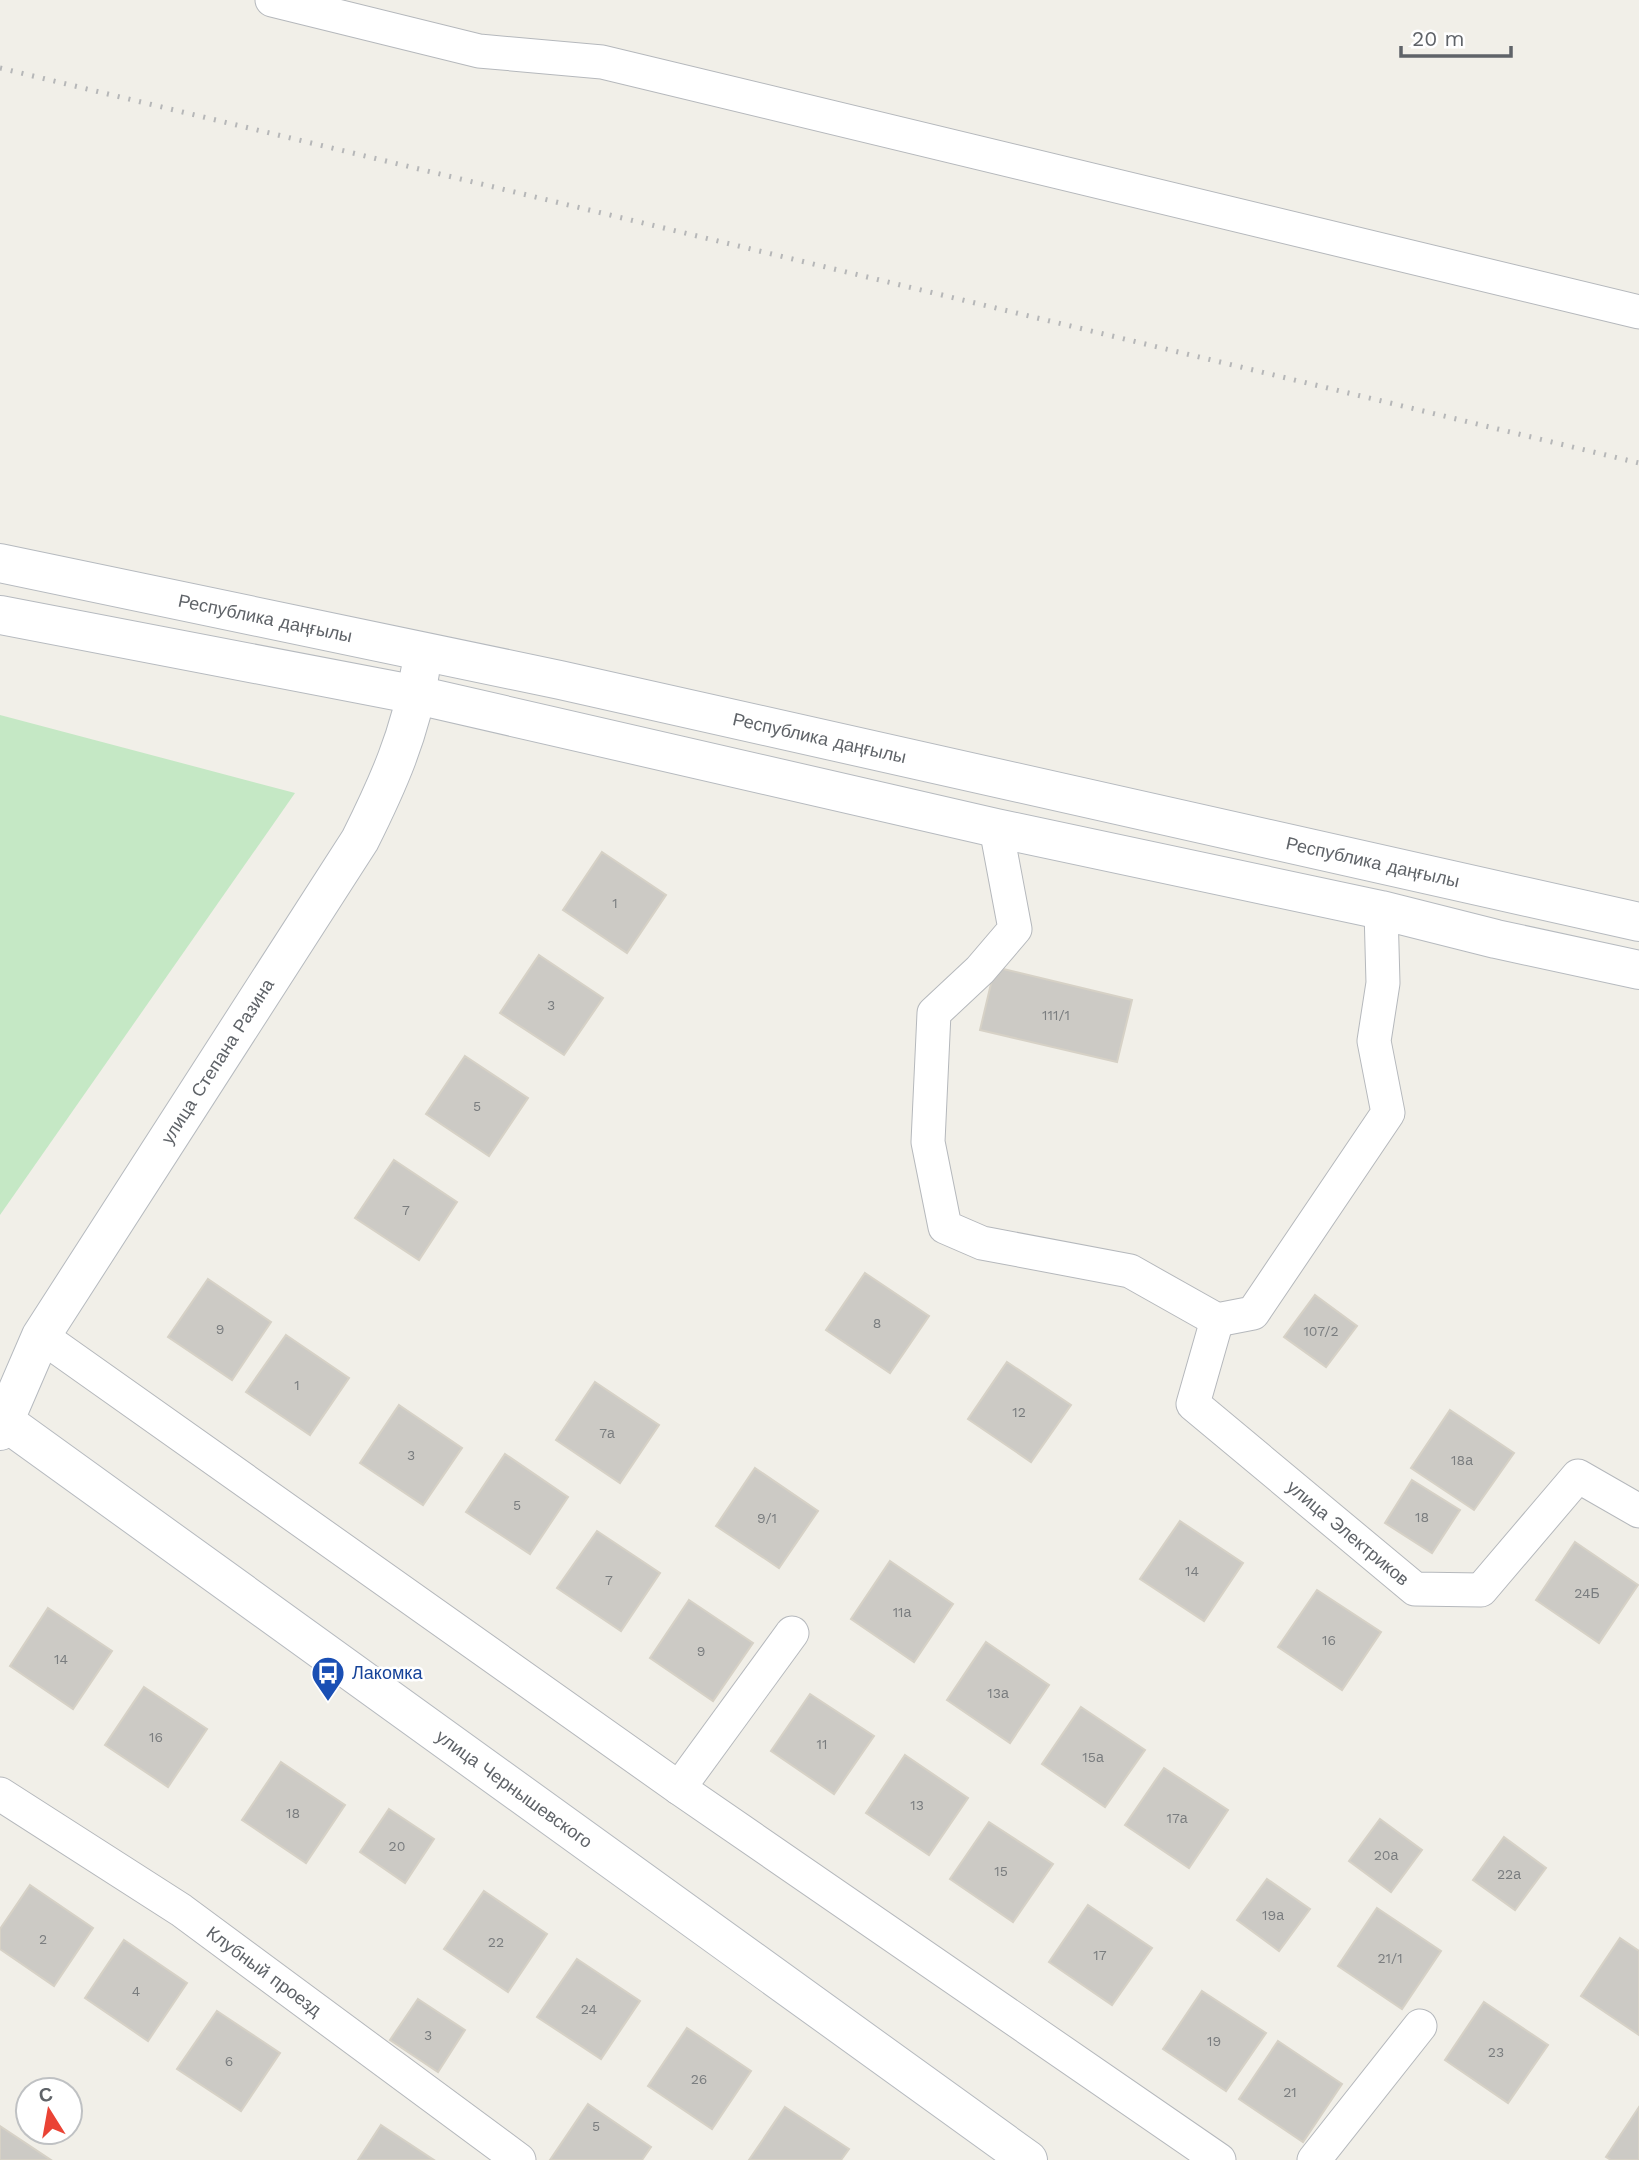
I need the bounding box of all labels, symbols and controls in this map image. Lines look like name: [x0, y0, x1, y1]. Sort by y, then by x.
scale bar: [1401, 14, 1511, 58]
text: 20 m: [1412, 26, 1464, 51]
street label: Республика даңғылы: [177, 590, 354, 646]
street label: Республика даңғылы: [731, 708, 908, 767]
street label: Республика даңғылы: [1284, 832, 1462, 891]
house number: 1: [612, 895, 618, 911]
street label: улица Степана Разина: [156, 974, 279, 1148]
house number: 3: [547, 997, 555, 1013]
house number: 111/1: [1042, 1007, 1070, 1023]
house number: 5: [473, 1098, 481, 1114]
house number: 7: [402, 1202, 410, 1218]
house number: 8: [873, 1315, 881, 1331]
house number: 9: [216, 1321, 224, 1337]
house number: 107/2: [1303, 1323, 1339, 1339]
house number: 1: [294, 1377, 300, 1393]
house number: 12: [1012, 1404, 1026, 1420]
house number: 7а: [599, 1425, 615, 1441]
house number: 3: [407, 1447, 415, 1463]
house number: 18а: [1451, 1452, 1473, 1468]
street label: улица Электриков: [1283, 1476, 1414, 1590]
house number: 5: [513, 1497, 521, 1513]
house number: 18: [1415, 1509, 1429, 1525]
house number: 9/1: [757, 1510, 777, 1526]
house number: 14: [1185, 1563, 1199, 1579]
house number: 7: [605, 1572, 613, 1588]
house number: 24Б: [1574, 1585, 1600, 1601]
house number: 11а: [893, 1604, 912, 1620]
house number: 16: [1322, 1632, 1336, 1648]
house number: 9: [697, 1643, 705, 1659]
house number: 14: [54, 1651, 68, 1667]
bus stop icon: Лакомка: [309, 1654, 347, 1703]
place label: Лакомка: [352, 1662, 424, 1683]
house number: 13а: [987, 1685, 1009, 1701]
street label: улица Чернышевского: [432, 1725, 597, 1852]
house number: 16: [149, 1729, 163, 1745]
house number: 11: [817, 1736, 827, 1752]
house number: 15а: [1082, 1749, 1104, 1765]
house number: 13: [910, 1797, 924, 1813]
house number: 18: [286, 1805, 300, 1821]
house number: 17а: [1166, 1810, 1188, 1826]
house number: 20: [389, 1838, 405, 1854]
house number: 20а: [1374, 1847, 1399, 1863]
house number: 15: [994, 1863, 1008, 1879]
house number: 22а: [1497, 1866, 1521, 1882]
house number: 19а: [1262, 1907, 1284, 1923]
street label: Клубный проезд: [203, 1922, 326, 2020]
house number: 2: [39, 1931, 47, 1947]
house number: 22: [488, 1934, 504, 1950]
house number: 17: [1093, 1947, 1107, 1963]
house number: 21/1: [1377, 1950, 1403, 1966]
house number: 4: [132, 1983, 140, 1999]
house number: 24: [581, 2001, 597, 2017]
house number: 3: [424, 2027, 432, 2043]
house number: 19: [1207, 2033, 1221, 2049]
house number: 23: [1488, 2044, 1504, 2060]
house number: 6: [225, 2053, 233, 2069]
house number: 26: [691, 2071, 707, 2087]
north arrow: [14, 2076, 84, 2146]
text: С: [37, 2082, 55, 2107]
house number: 21: [1283, 2084, 1297, 2100]
house number: 5: [592, 2118, 600, 2134]

